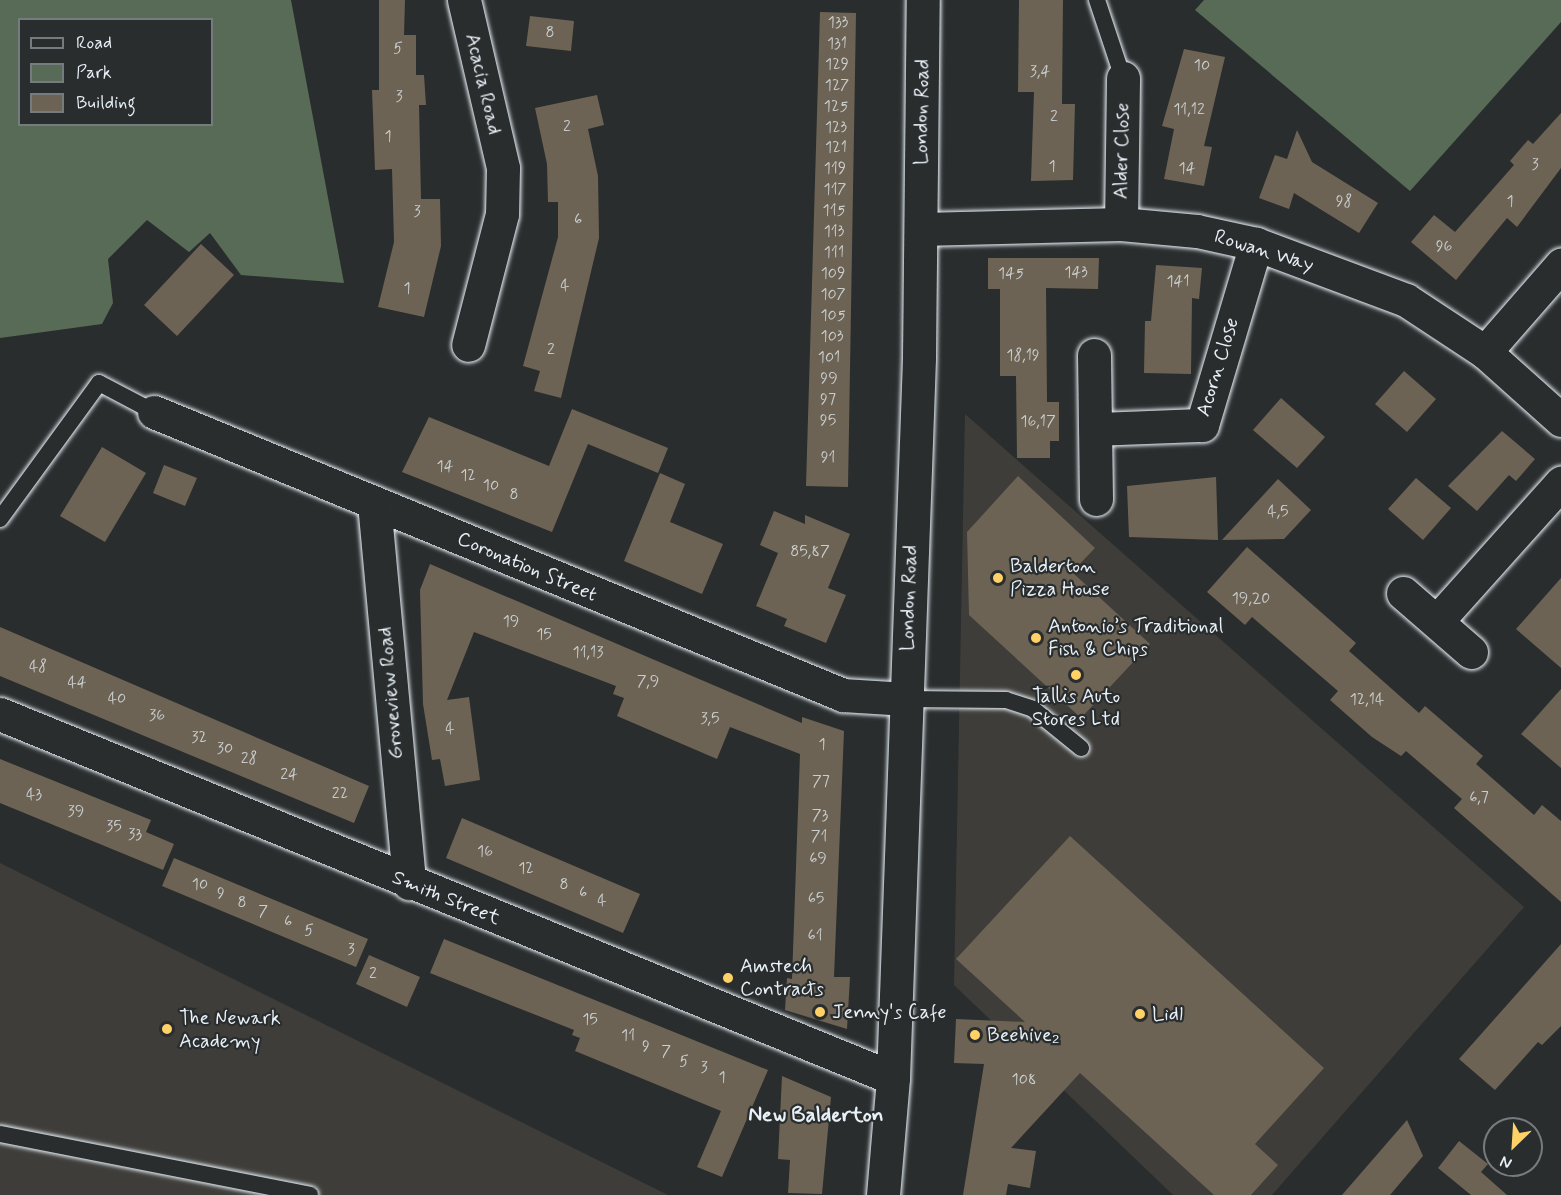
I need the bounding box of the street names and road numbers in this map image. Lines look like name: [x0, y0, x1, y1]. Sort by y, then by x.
street label: Acacia Road: [460, 32, 506, 136]
street label: London Road: [909, 59, 935, 165]
street label: Alder Close: [1109, 103, 1135, 199]
street label: Rowan Way: [1211, 225, 1317, 277]
street label: Acorn Close: [1192, 315, 1244, 419]
street label: Coronation Street: [452, 526, 602, 608]
street label: London Road: [895, 545, 923, 651]
street label: Groveview Road: [373, 626, 409, 760]
street label: Smith Street: [389, 865, 503, 931]

